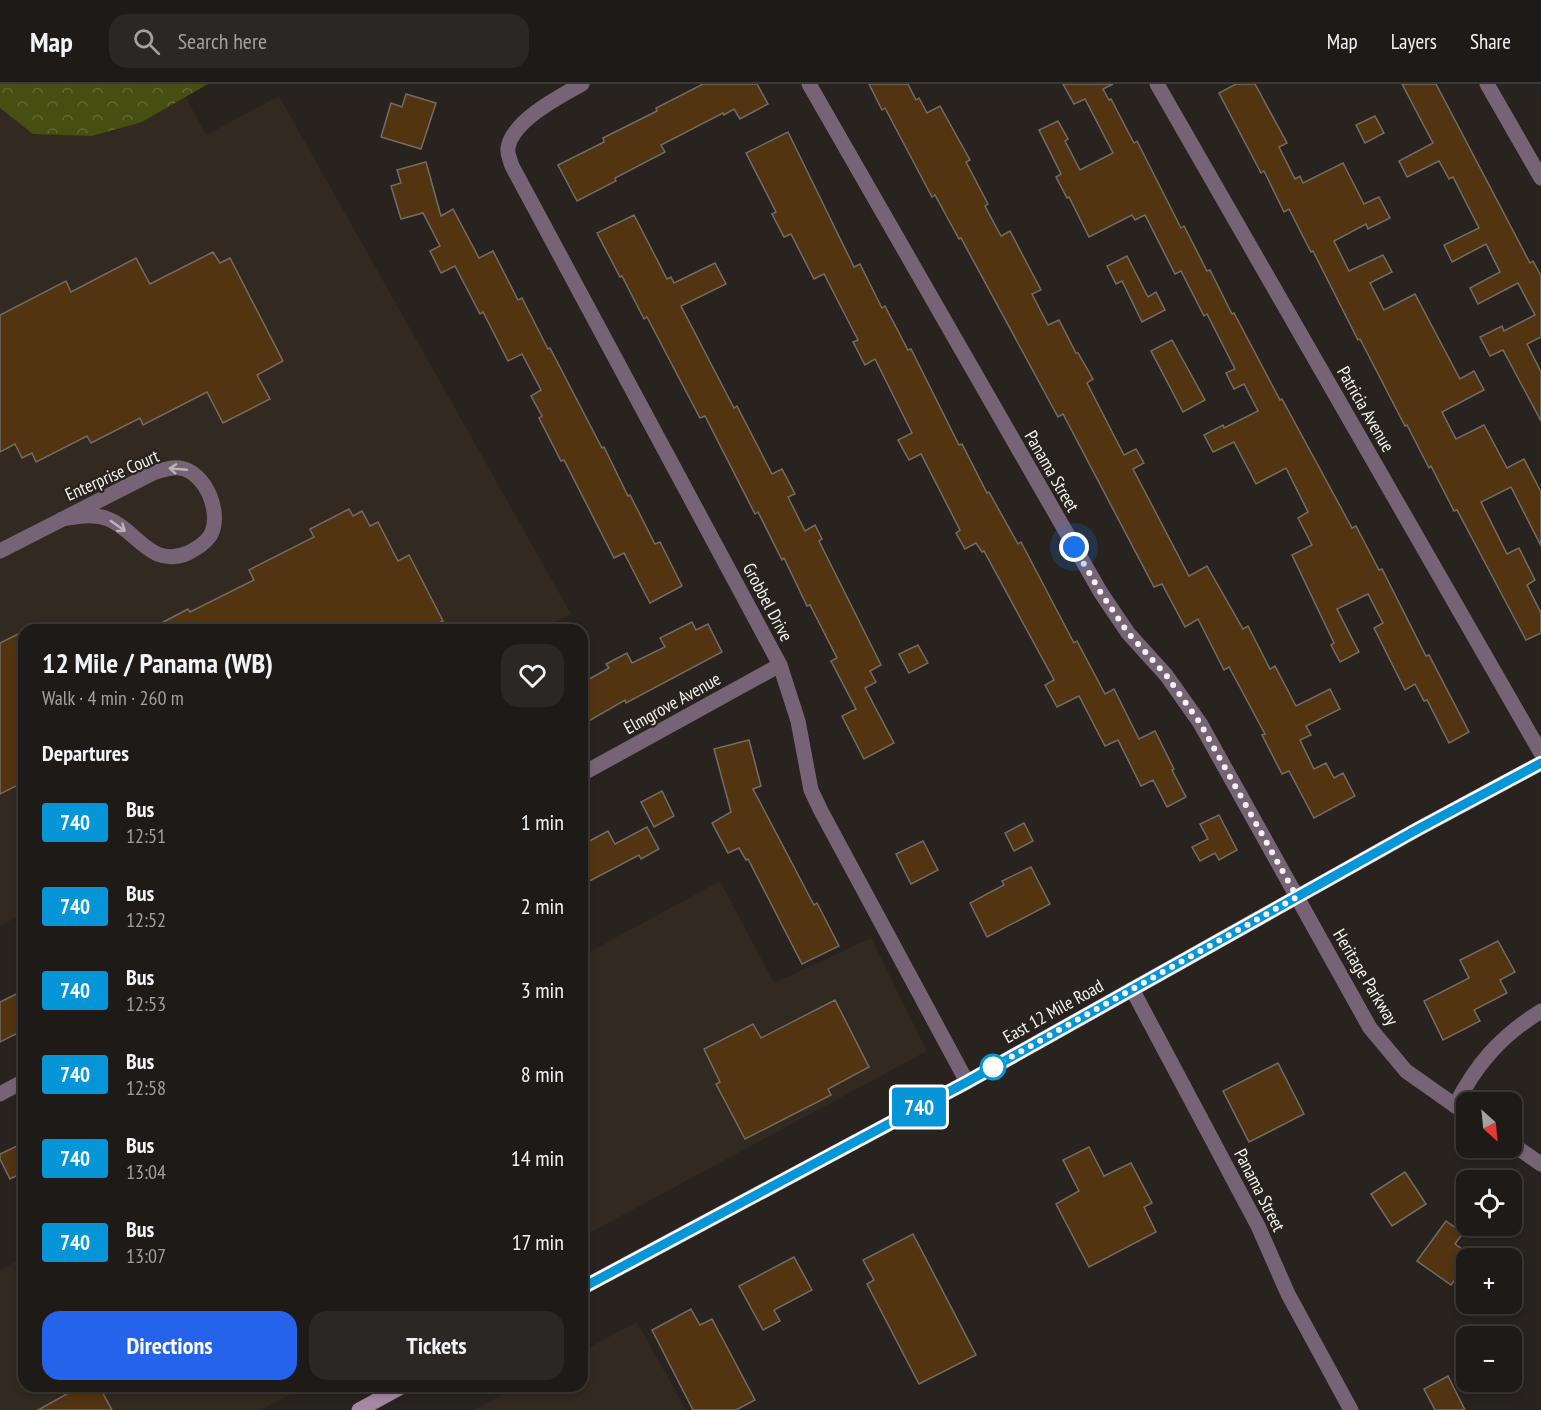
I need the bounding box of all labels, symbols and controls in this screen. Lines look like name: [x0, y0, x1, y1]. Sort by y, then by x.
search box: [109, 14, 529, 68]
text: Map: [30, 23, 73, 60]
icon: search: [130, 25, 163, 58]
text: Search here: [178, 27, 267, 55]
text: Map: [1327, 28, 1358, 55]
text: Layers: [1391, 28, 1437, 55]
text: Share: [1470, 28, 1511, 55]
street label: Patricia Avenue: [1332, 362, 1400, 456]
street label: Panama Street: [1020, 426, 1084, 516]
street label: Enterprise Court: [61, 444, 163, 506]
one-way arrow: [168, 463, 188, 474]
one-way arrow: [109, 520, 125, 532]
your location: [1059, 532, 1089, 562]
street label: Grobbel Drive: [738, 559, 798, 645]
text: 12 Mile / Panama (WB): [42, 644, 273, 681]
button: heart: [501, 644, 564, 707]
street label: Elmgrove Avenue: [620, 667, 724, 739]
text: Walk · 4 min · 260 m: [42, 685, 184, 711]
text: Departures: [42, 739, 129, 767]
text: Bus: [126, 795, 154, 823]
text: 1 min: [521, 808, 564, 836]
text: 740: [60, 809, 90, 836]
text: 12:51: [126, 823, 166, 849]
text: Bus: [126, 879, 154, 907]
text: 2 min: [521, 892, 564, 920]
text: 740: [60, 893, 90, 920]
text: 12:52: [126, 907, 166, 933]
street label: Heritage Parkway: [1328, 925, 1404, 1030]
text: Bus: [126, 963, 154, 991]
street label: East 12 Mile Road: [999, 974, 1107, 1048]
text: 3 min: [521, 976, 564, 1004]
text: 740: [60, 977, 90, 1004]
text: 12:53: [126, 991, 166, 1017]
text: Bus: [126, 1047, 154, 1075]
unlabelled marker: [980, 1054, 1006, 1080]
text: 8 min: [521, 1060, 564, 1088]
text: 740: [60, 1061, 90, 1088]
text: 12:58: [126, 1075, 166, 1101]
line badge: 740: [884, 1088, 954, 1126]
north arrow: [1456, 1092, 1522, 1158]
map controls: [1456, 1092, 1522, 1392]
text: 740: [904, 1094, 934, 1121]
text: Bus: [126, 1131, 154, 1159]
text: 14 min: [511, 1144, 564, 1172]
text: 740: [60, 1145, 90, 1172]
street label: Panama Street: [1229, 1145, 1291, 1235]
text: 13:04: [126, 1159, 166, 1185]
button: locate: [1456, 1170, 1522, 1236]
text: Bus: [126, 1215, 154, 1243]
text: 17 min: [512, 1228, 564, 1256]
text: 740: [60, 1229, 90, 1256]
text: 13:07: [126, 1243, 166, 1269]
button: +: [1456, 1248, 1522, 1314]
button: Directions: [42, 1311, 297, 1380]
button: Tickets: [309, 1311, 564, 1380]
button: −: [1456, 1326, 1522, 1392]

